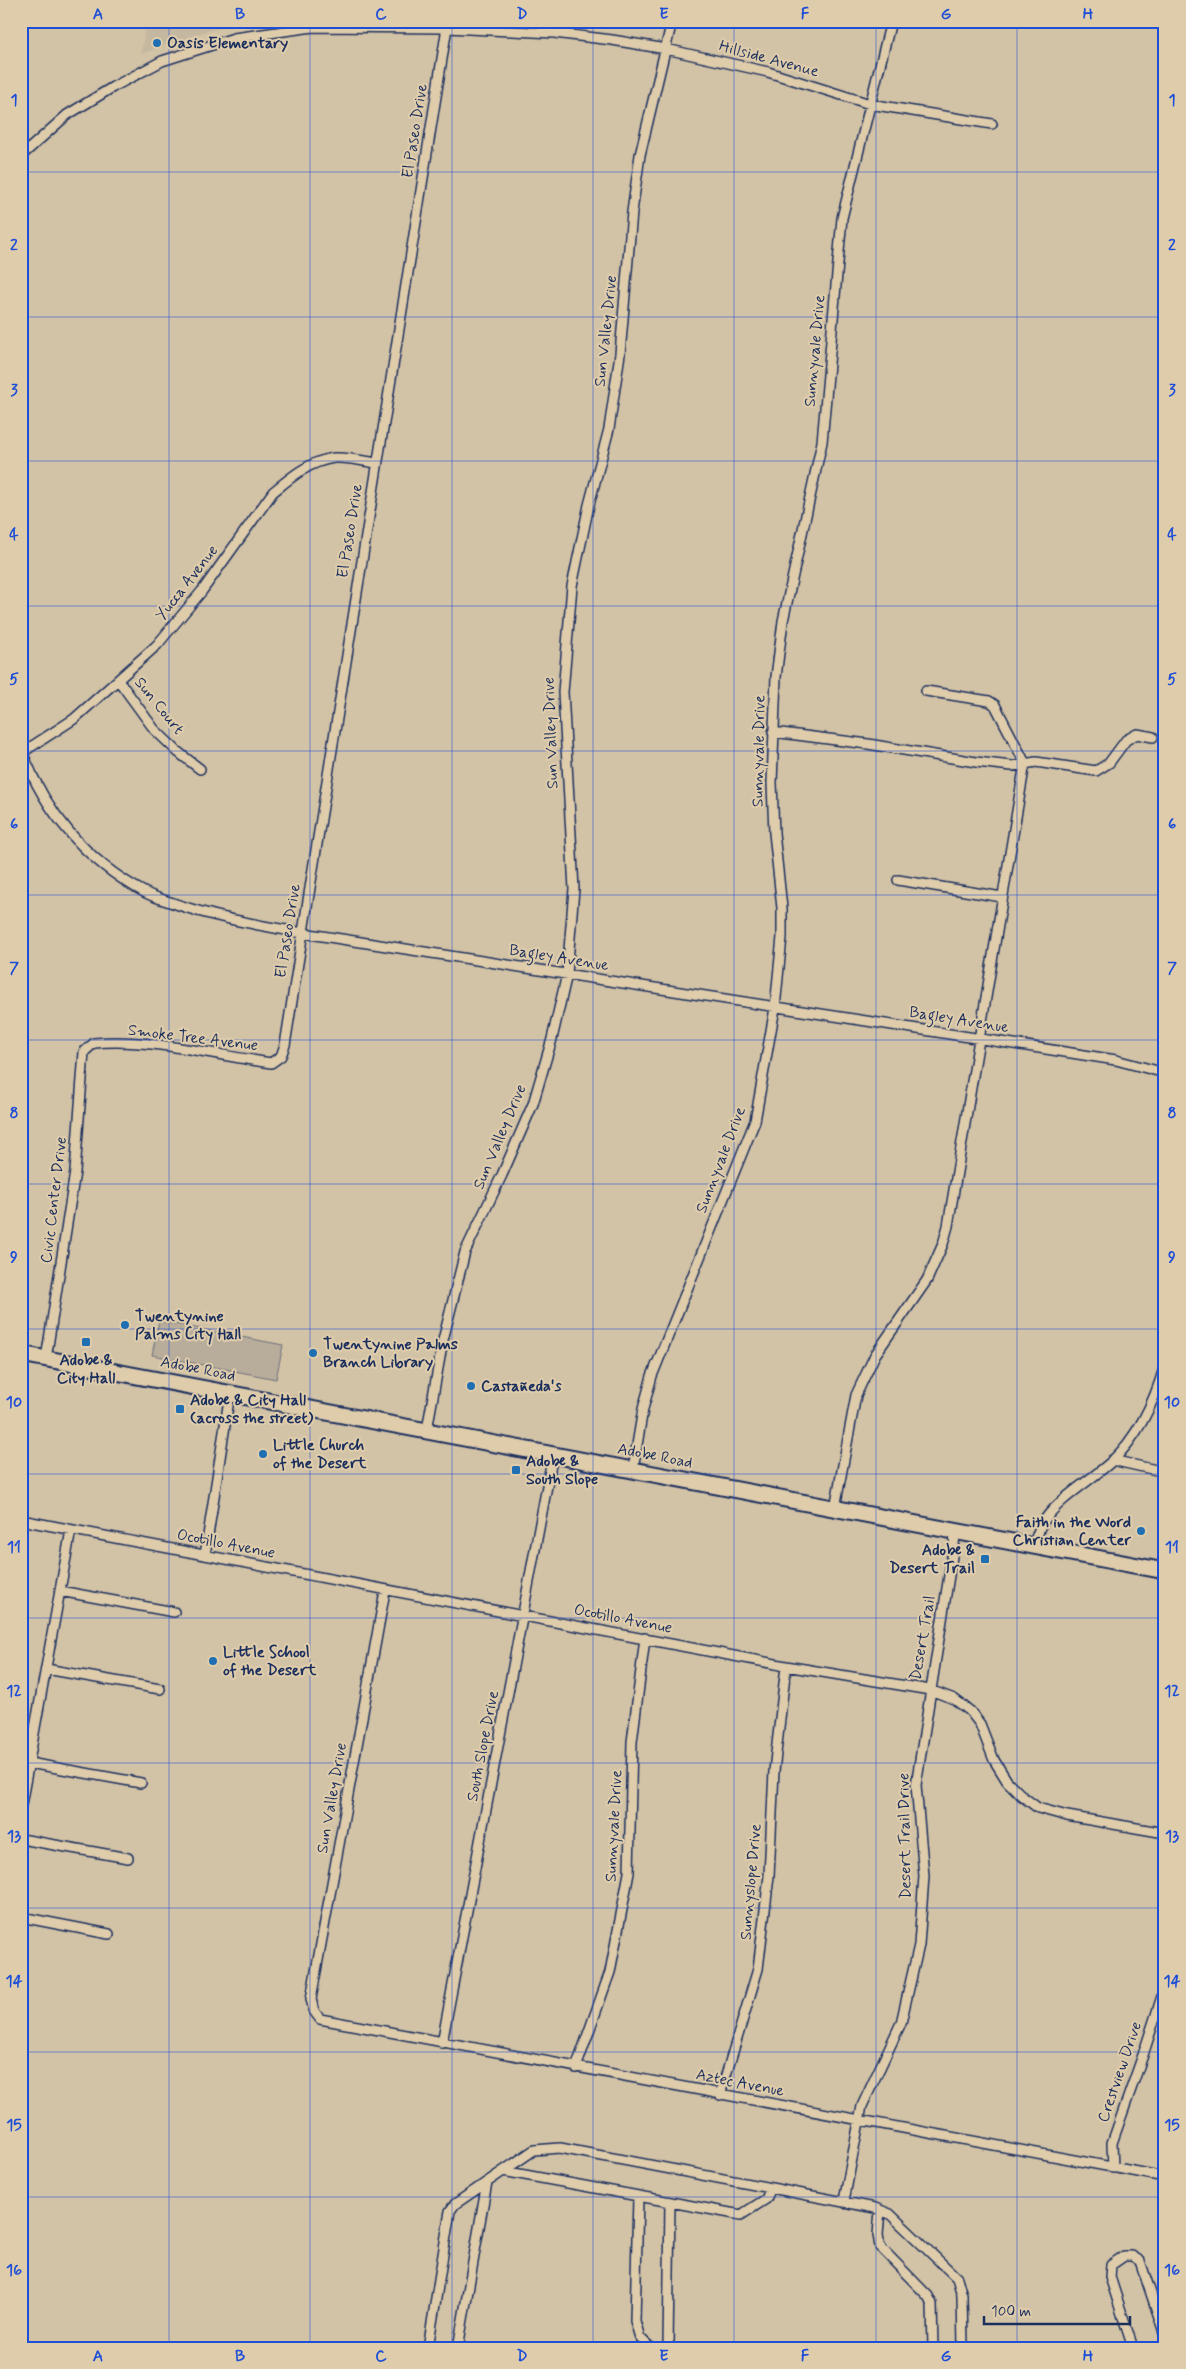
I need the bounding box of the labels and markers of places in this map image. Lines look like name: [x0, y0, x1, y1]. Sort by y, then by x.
place label: Oasis Elementary: [167, 33, 288, 54]
marker: Oasis Elementary: [151, 37, 163, 49]
place label: Twentynine Palms City Hall: [135, 1306, 241, 1345]
marker: Twentynine Palms City Hall: [119, 1319, 131, 1331]
place label: Twentynine Palms Branch Library: [323, 1334, 458, 1373]
marker: Adobe & City Hall: [80, 1336, 92, 1348]
marker: Twentynine Palms Branch Library: [307, 1347, 319, 1359]
place label: Adobe & City Hall: [57, 1350, 115, 1389]
place label: Castañeda's: [481, 1376, 562, 1397]
marker: Castañeda's: [465, 1380, 477, 1392]
place label: Adobe & City Hall (across the street): [190, 1390, 313, 1429]
marker: Adobe & City Hall (across the street): [174, 1403, 186, 1415]
place label: Little Church of the Desert: [273, 1435, 367, 1474]
marker: Little Church of the Desert: [257, 1448, 269, 1460]
place label: Adobe & South Slope: [526, 1451, 598, 1490]
marker: Adobe & South Slope: [510, 1464, 522, 1476]
place label: Faith in the Word Christian Center: [1013, 1512, 1131, 1551]
marker: Faith in the Word Christian Center: [1135, 1525, 1147, 1537]
place label: Adobe & Desert Trail: [889, 1540, 975, 1579]
marker: Adobe & Desert Trail: [979, 1553, 991, 1565]
place label: Little School of the Desert: [223, 1642, 317, 1681]
marker: Little School of the Desert: [207, 1655, 219, 1667]

